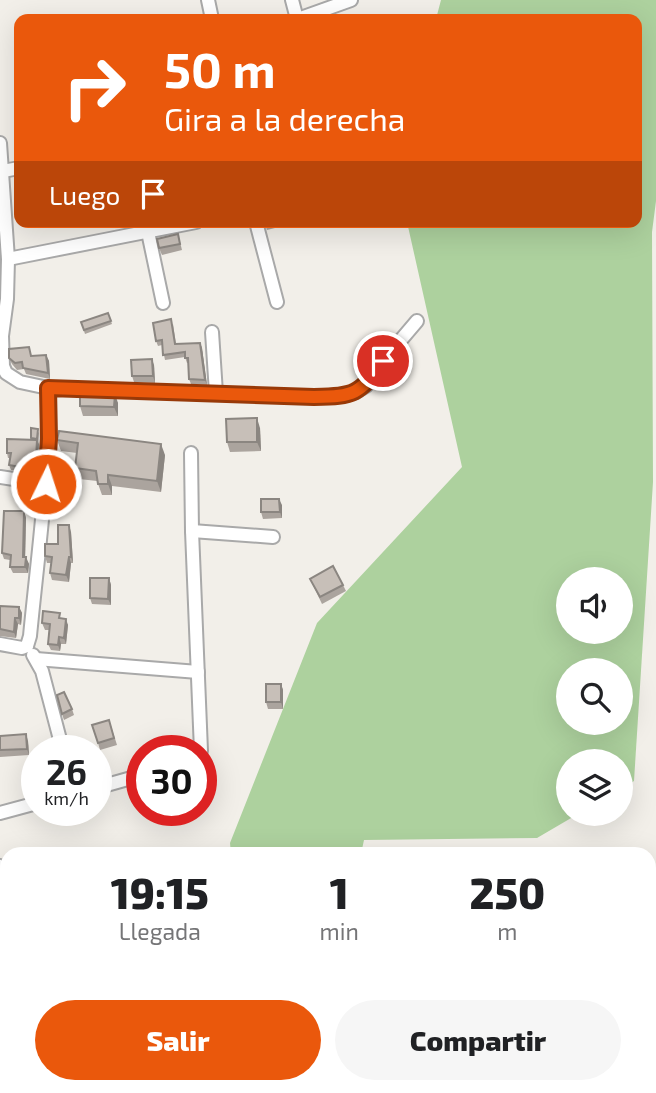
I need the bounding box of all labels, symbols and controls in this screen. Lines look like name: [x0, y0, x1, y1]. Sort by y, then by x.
text: 50 m: [164, 39, 276, 98]
icon: right: [49, 42, 140, 133]
text: Gira a la derecha: [164, 99, 405, 137]
icon: arrive: [134, 175, 172, 213]
text: Luego: [49, 179, 120, 210]
pin: [353, 331, 413, 391]
icon: arrive: [364, 342, 402, 380]
position arrow: [9, 447, 83, 521]
map controls: [556, 567, 633, 826]
button: sound: [556, 567, 633, 644]
button: search: [556, 658, 633, 735]
speed limit sign: 30: [126, 735, 217, 826]
button: layers: [556, 749, 633, 826]
text: 26: [46, 750, 87, 792]
text: km/h: [44, 787, 89, 809]
text: 19:15: [111, 867, 209, 917]
text: 1: [330, 867, 349, 917]
text: 250: [470, 867, 545, 917]
text: Llegada: [119, 917, 201, 945]
text: min: [320, 917, 359, 945]
text: m: [497, 917, 517, 945]
button: Salir: [35, 1000, 321, 1080]
button: Compartir: [335, 1000, 621, 1080]

